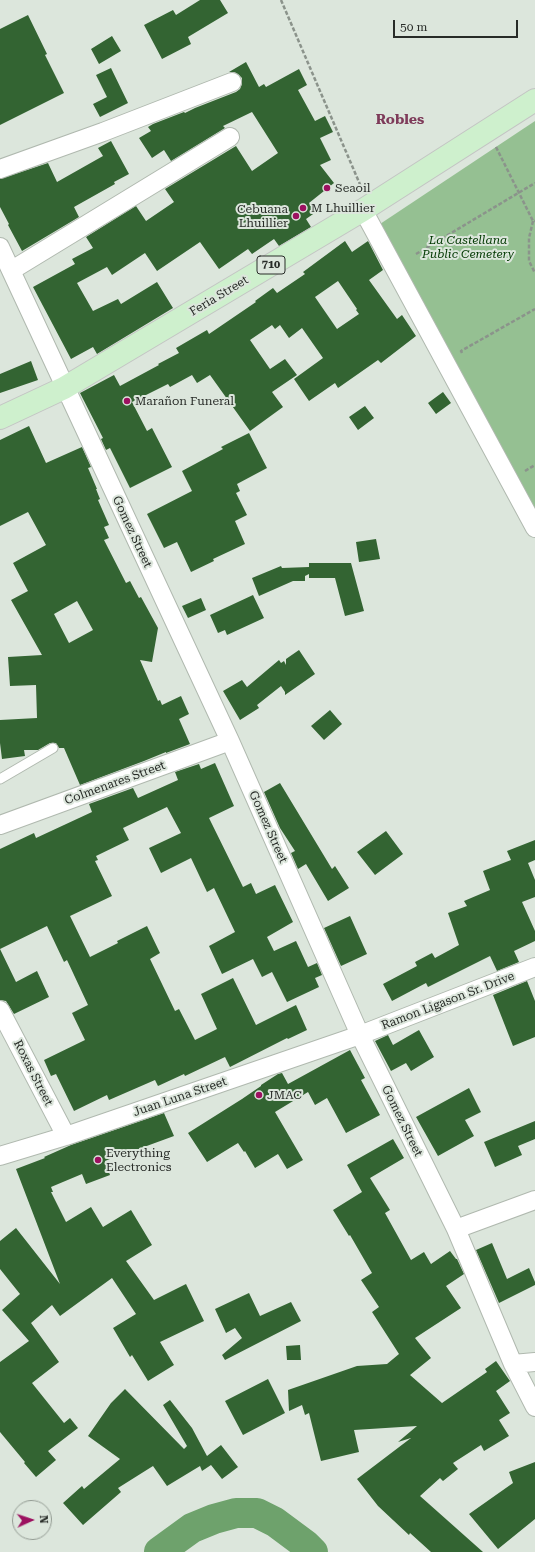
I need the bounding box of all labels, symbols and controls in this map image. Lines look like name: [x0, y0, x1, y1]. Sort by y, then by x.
scale bar: [395, 12, 520, 38]
text: 50 m: [400, 20, 427, 34]
district label: Robles: [376, 112, 424, 128]
place label: Seaoil: [335, 181, 370, 195]
marker: Seaoil: [322, 183, 332, 193]
place label: M Lhuillier: [311, 201, 375, 215]
place label: Cebuana Lhuillier: [237, 202, 288, 230]
marker: M Lhuillier: [298, 203, 308, 213]
marker: Cebuana Lhuillier: [291, 211, 301, 221]
park label: La Castellana Public Cemetery: [422, 233, 514, 261]
road number: 710: [257, 256, 285, 274]
street label: Feria Street: [187, 273, 251, 319]
place label: Marañon Funeral: [135, 394, 234, 408]
marker: Marañon Funeral: [122, 396, 132, 406]
street label: Gomez Street: [109, 494, 155, 570]
street label: Colmenares Street: [63, 758, 167, 808]
street label: Gomez Street: [246, 789, 290, 865]
street label: Ramon Ligason Sr. Drive: [379, 969, 517, 1033]
street label: Roxas Street: [10, 1038, 56, 1108]
street label: Juan Luna Street: [131, 1074, 229, 1120]
street label: Gomez Street: [379, 1083, 425, 1159]
place label: JMAC: [267, 1088, 302, 1102]
marker: JMAC: [254, 1090, 264, 1100]
place label: Everything Electronics: [106, 1146, 171, 1174]
marker: Everything Electronics: [93, 1155, 103, 1165]
north arrow: [12, 1500, 52, 1540]
text: N: [37, 1515, 50, 1524]

